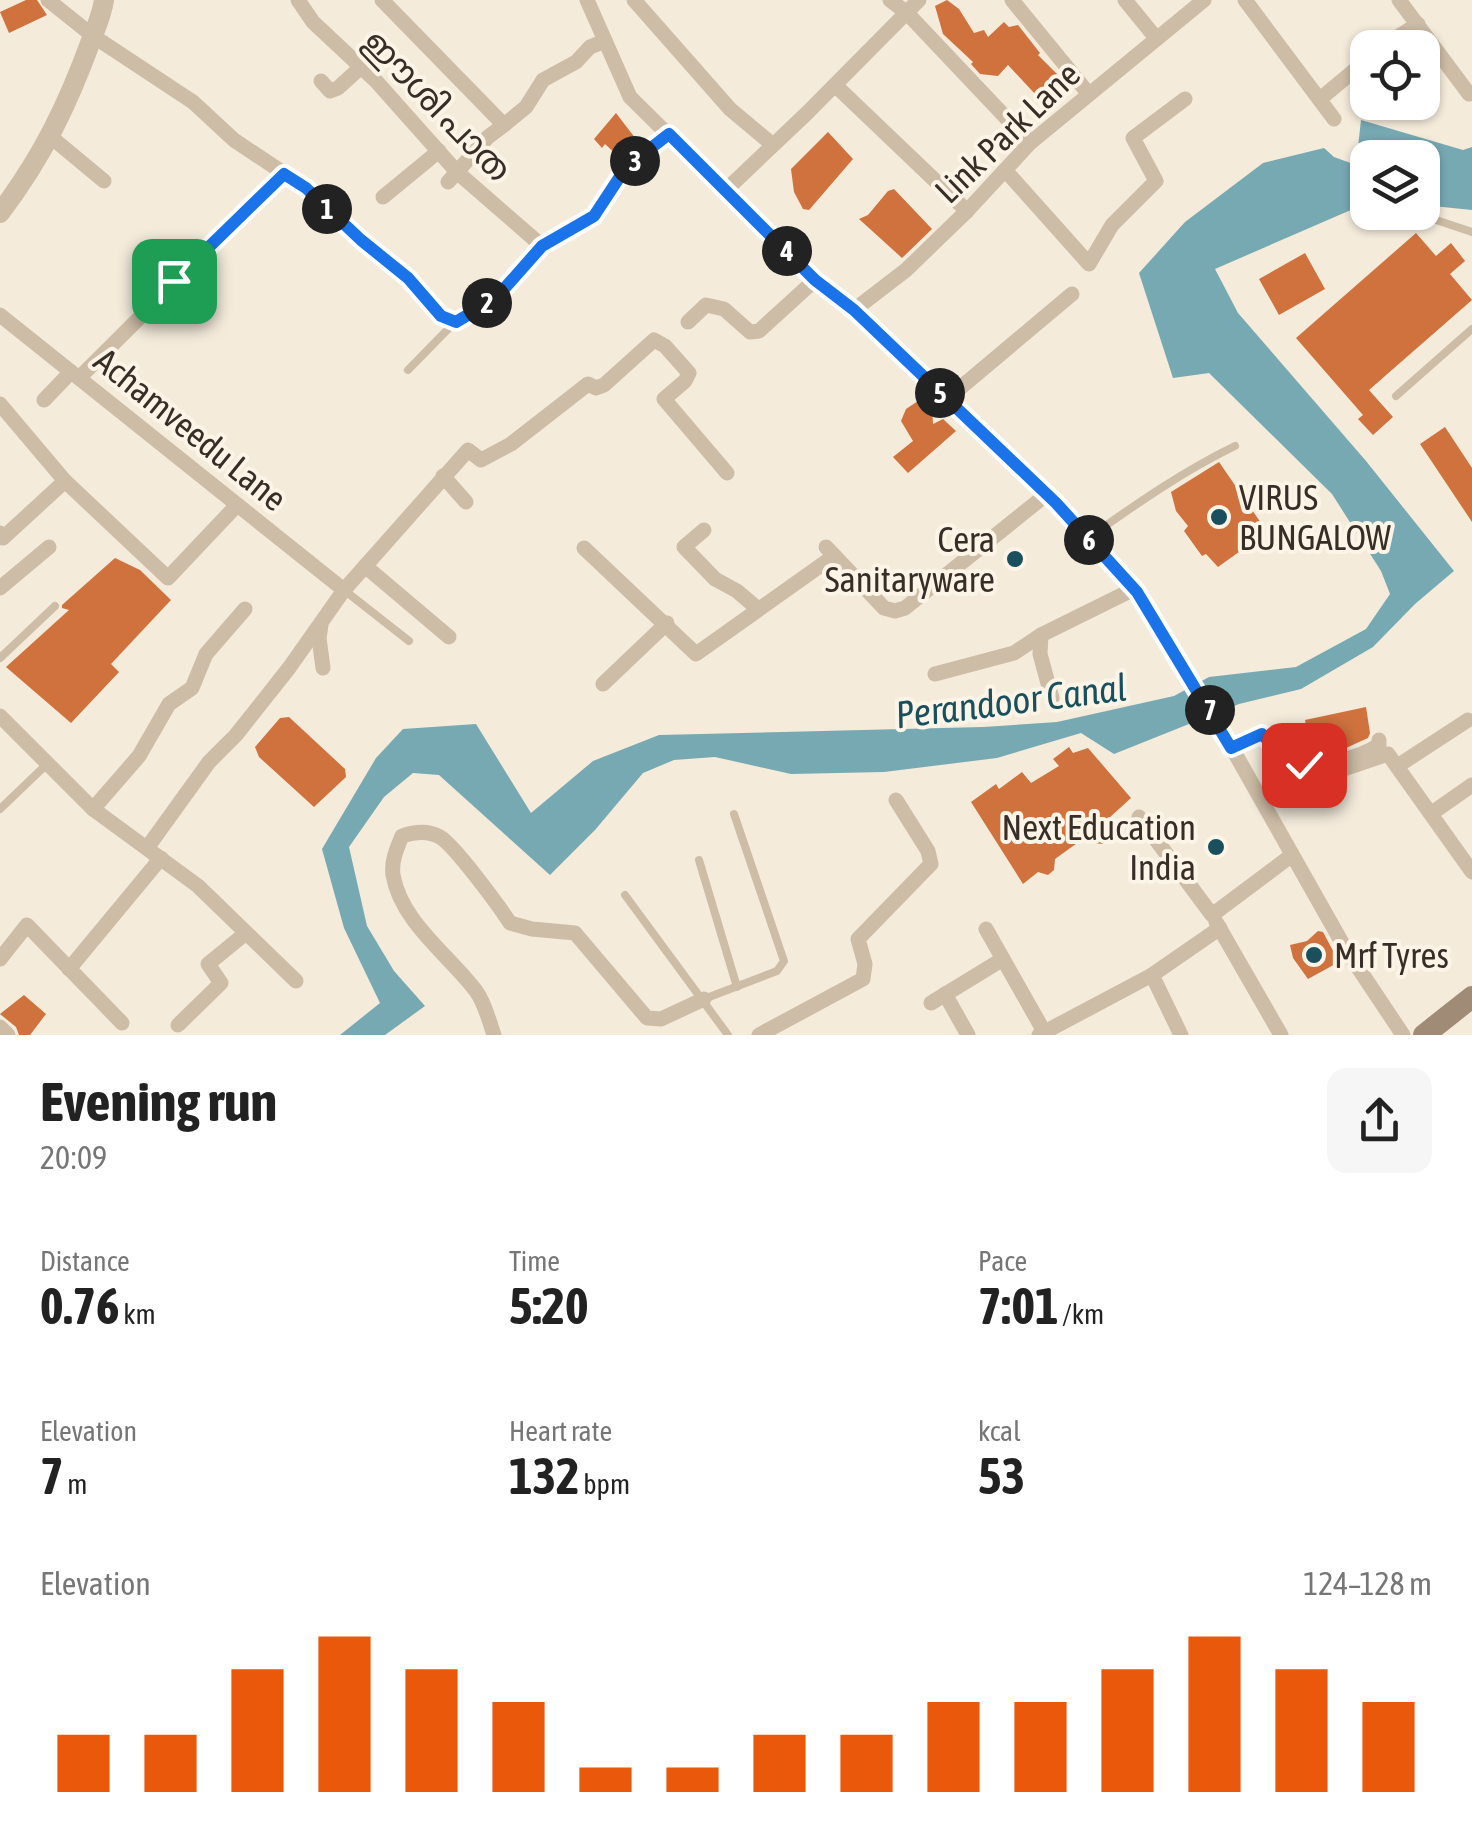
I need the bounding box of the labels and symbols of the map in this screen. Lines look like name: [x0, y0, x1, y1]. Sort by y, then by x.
street label: ഈശി പാത: [356, 21, 520, 189]
street label: Link Park Lane: [927, 53, 1087, 211]
pin: 3: [610, 136, 660, 186]
pin: 1: [302, 184, 352, 234]
pin: 4: [762, 226, 812, 276]
pin: [132, 239, 217, 324]
pin: 2: [462, 278, 512, 328]
street label: Achamveedu Lane: [87, 340, 295, 518]
pin: 5: [915, 368, 965, 418]
place label: VIRUS BUNGALOW: [1239, 477, 1392, 557]
marker: VIRUS BUNGALOW: [1208, 506, 1230, 528]
pin: 6: [1064, 515, 1114, 565]
place label: Cera Sanitaryware: [825, 519, 995, 599]
marker: Cera Sanitaryware: [1004, 548, 1026, 570]
water label: Perandoor Canal: [893, 665, 1129, 737]
pin: 7: [1185, 685, 1235, 735]
pin: [1262, 723, 1347, 808]
place label: Next Education India: [1002, 807, 1196, 887]
marker: Next Education India: [1205, 836, 1227, 858]
place label: Mrf Tyres: [1334, 935, 1449, 975]
marker: Mrf Tyres: [1303, 944, 1325, 966]

